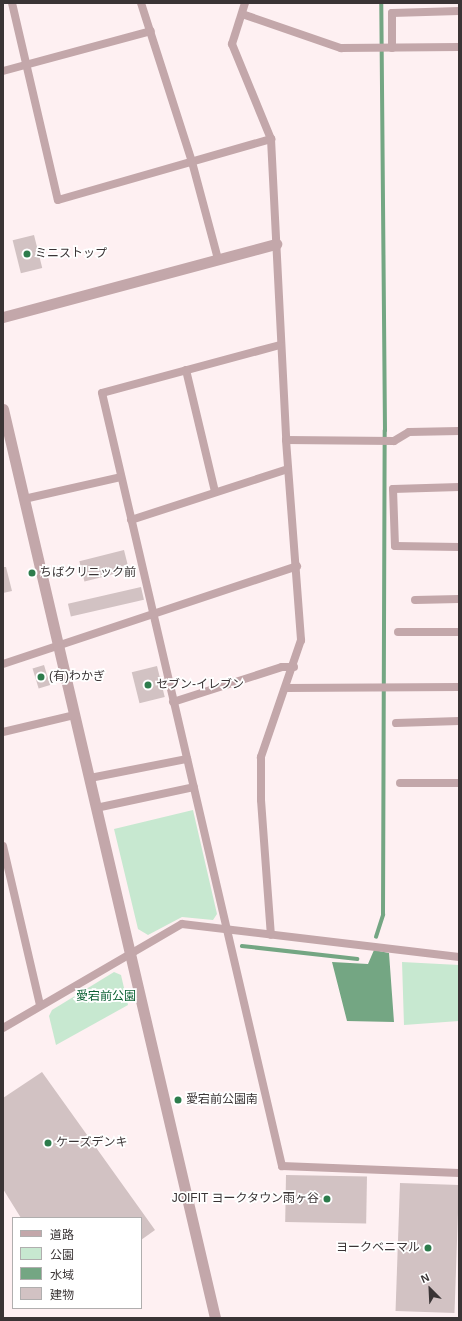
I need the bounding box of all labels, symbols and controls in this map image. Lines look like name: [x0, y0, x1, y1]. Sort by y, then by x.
place label: ミニストップ: [35, 247, 107, 261]
marker: ミニストップ: [22, 249, 32, 259]
place label: ちばクリニック前: [40, 566, 136, 580]
marker: ちばクリニック前: [27, 568, 37, 578]
place label: (有)わかぎ: [49, 670, 105, 684]
marker: (有)わかぎ: [36, 672, 46, 682]
place label: セブン-イレブン: [156, 678, 244, 692]
marker: セブン-イレブン: [143, 680, 153, 690]
park label: 愛宕前公園: [76, 990, 136, 1004]
place label: 愛宕前公園南: [186, 1093, 258, 1107]
marker: 愛宕前公園南: [173, 1095, 183, 1105]
place label: ケーズデンキ: [56, 1136, 128, 1150]
marker: ケーズデンキ: [43, 1138, 53, 1148]
place label: JOIFIT ヨークタウン雨ヶ谷: [171, 1192, 319, 1206]
marker: JOIFIT ヨークタウン雨ヶ谷: [322, 1194, 332, 1204]
legend: [12, 1217, 142, 1309]
text: 道路: [50, 1228, 74, 1242]
place label: ヨークベニマル: [336, 1241, 420, 1255]
marker: ヨークベニマル: [423, 1243, 433, 1253]
text: 公園: [50, 1248, 74, 1262]
text: 水域: [50, 1268, 74, 1282]
north arrow: [410, 1269, 450, 1309]
text: N: [419, 1271, 431, 1285]
text: 建物: [50, 1288, 74, 1302]

